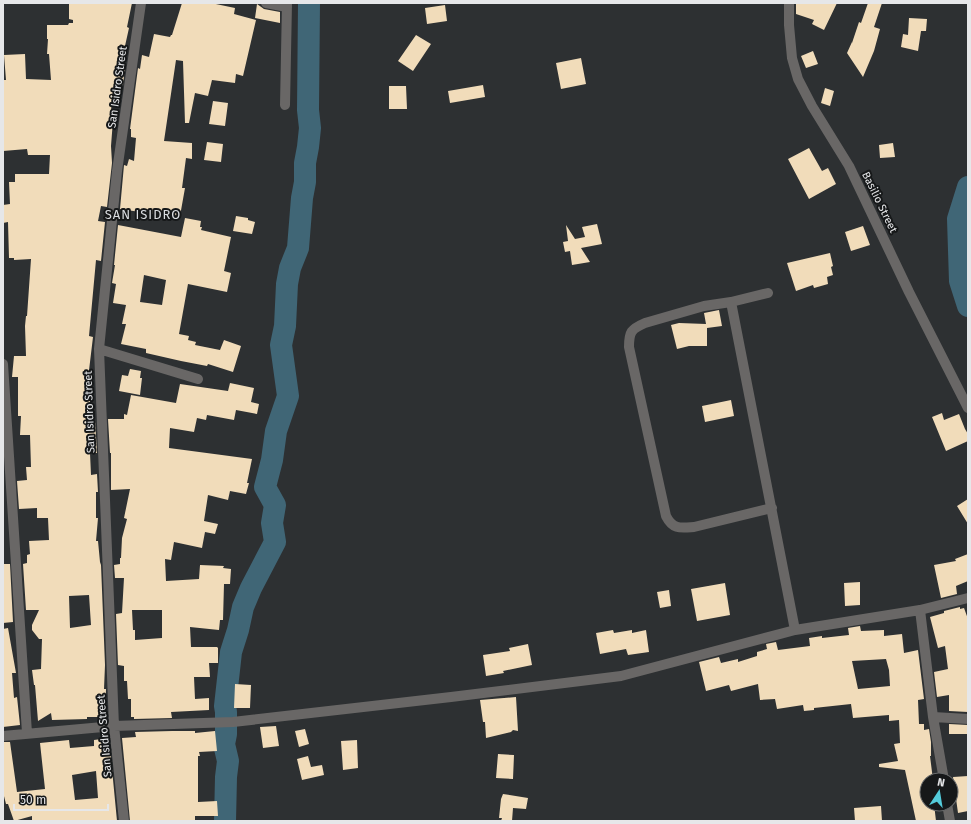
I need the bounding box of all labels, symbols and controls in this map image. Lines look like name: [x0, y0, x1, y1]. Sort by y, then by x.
street label: San Isidro Street: [105, 45, 130, 129]
street label: Basilio Street: [859, 170, 900, 235]
district label: SAN ISIDRO: [105, 207, 181, 222]
street label: San Isidro Street: [82, 371, 97, 453]
street label: San Isidro Street: [94, 694, 115, 778]
north arrow: [919, 772, 959, 812]
text: N: [936, 776, 946, 790]
scale bar: [14, 786, 108, 812]
text: 50 m: [20, 793, 46, 807]

